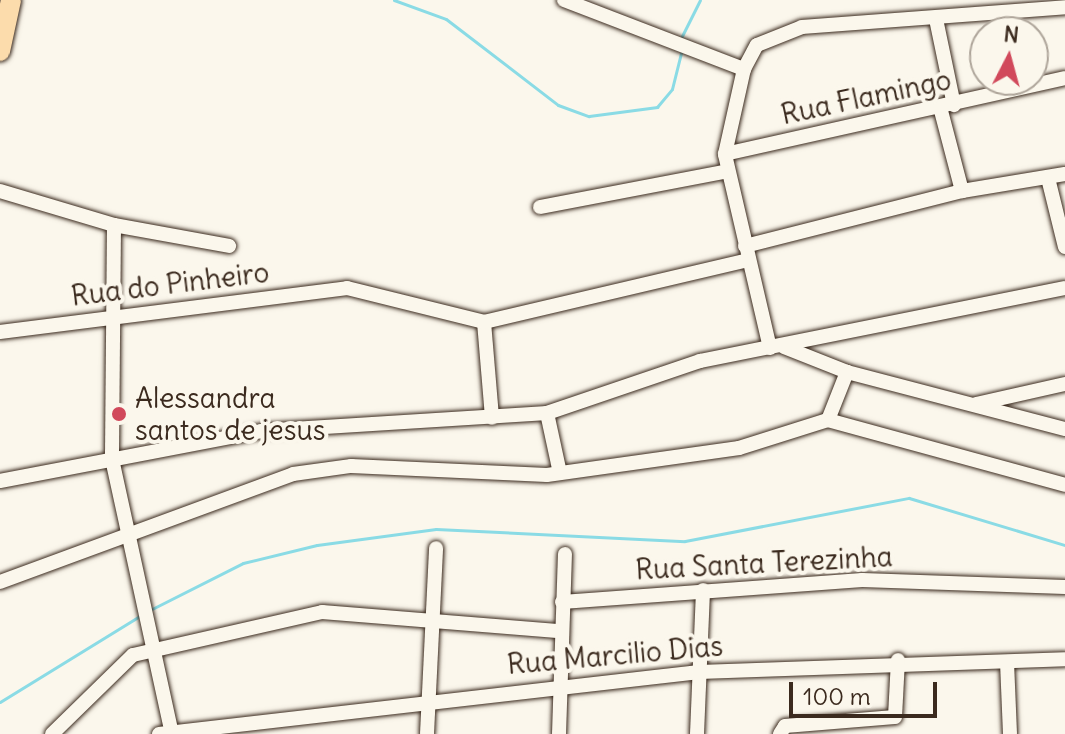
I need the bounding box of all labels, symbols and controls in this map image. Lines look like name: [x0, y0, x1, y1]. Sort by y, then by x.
north arrow: [969, 16, 1049, 96]
text: N: [1002, 19, 1020, 49]
street label: Rua Flamingo: [778, 63, 954, 131]
street label: Rua do Pinheiro: [69, 255, 271, 313]
place label: Alessandra santos de jesus: [135, 381, 326, 447]
marker: Alessandra santos de jesus: [110, 405, 128, 423]
street label: Rua Santa Terezinha: [634, 539, 894, 587]
street label: Rua Marcilio Dias: [506, 629, 724, 681]
scale bar: [793, 666, 941, 716]
text: 100 m: [803, 681, 871, 711]

